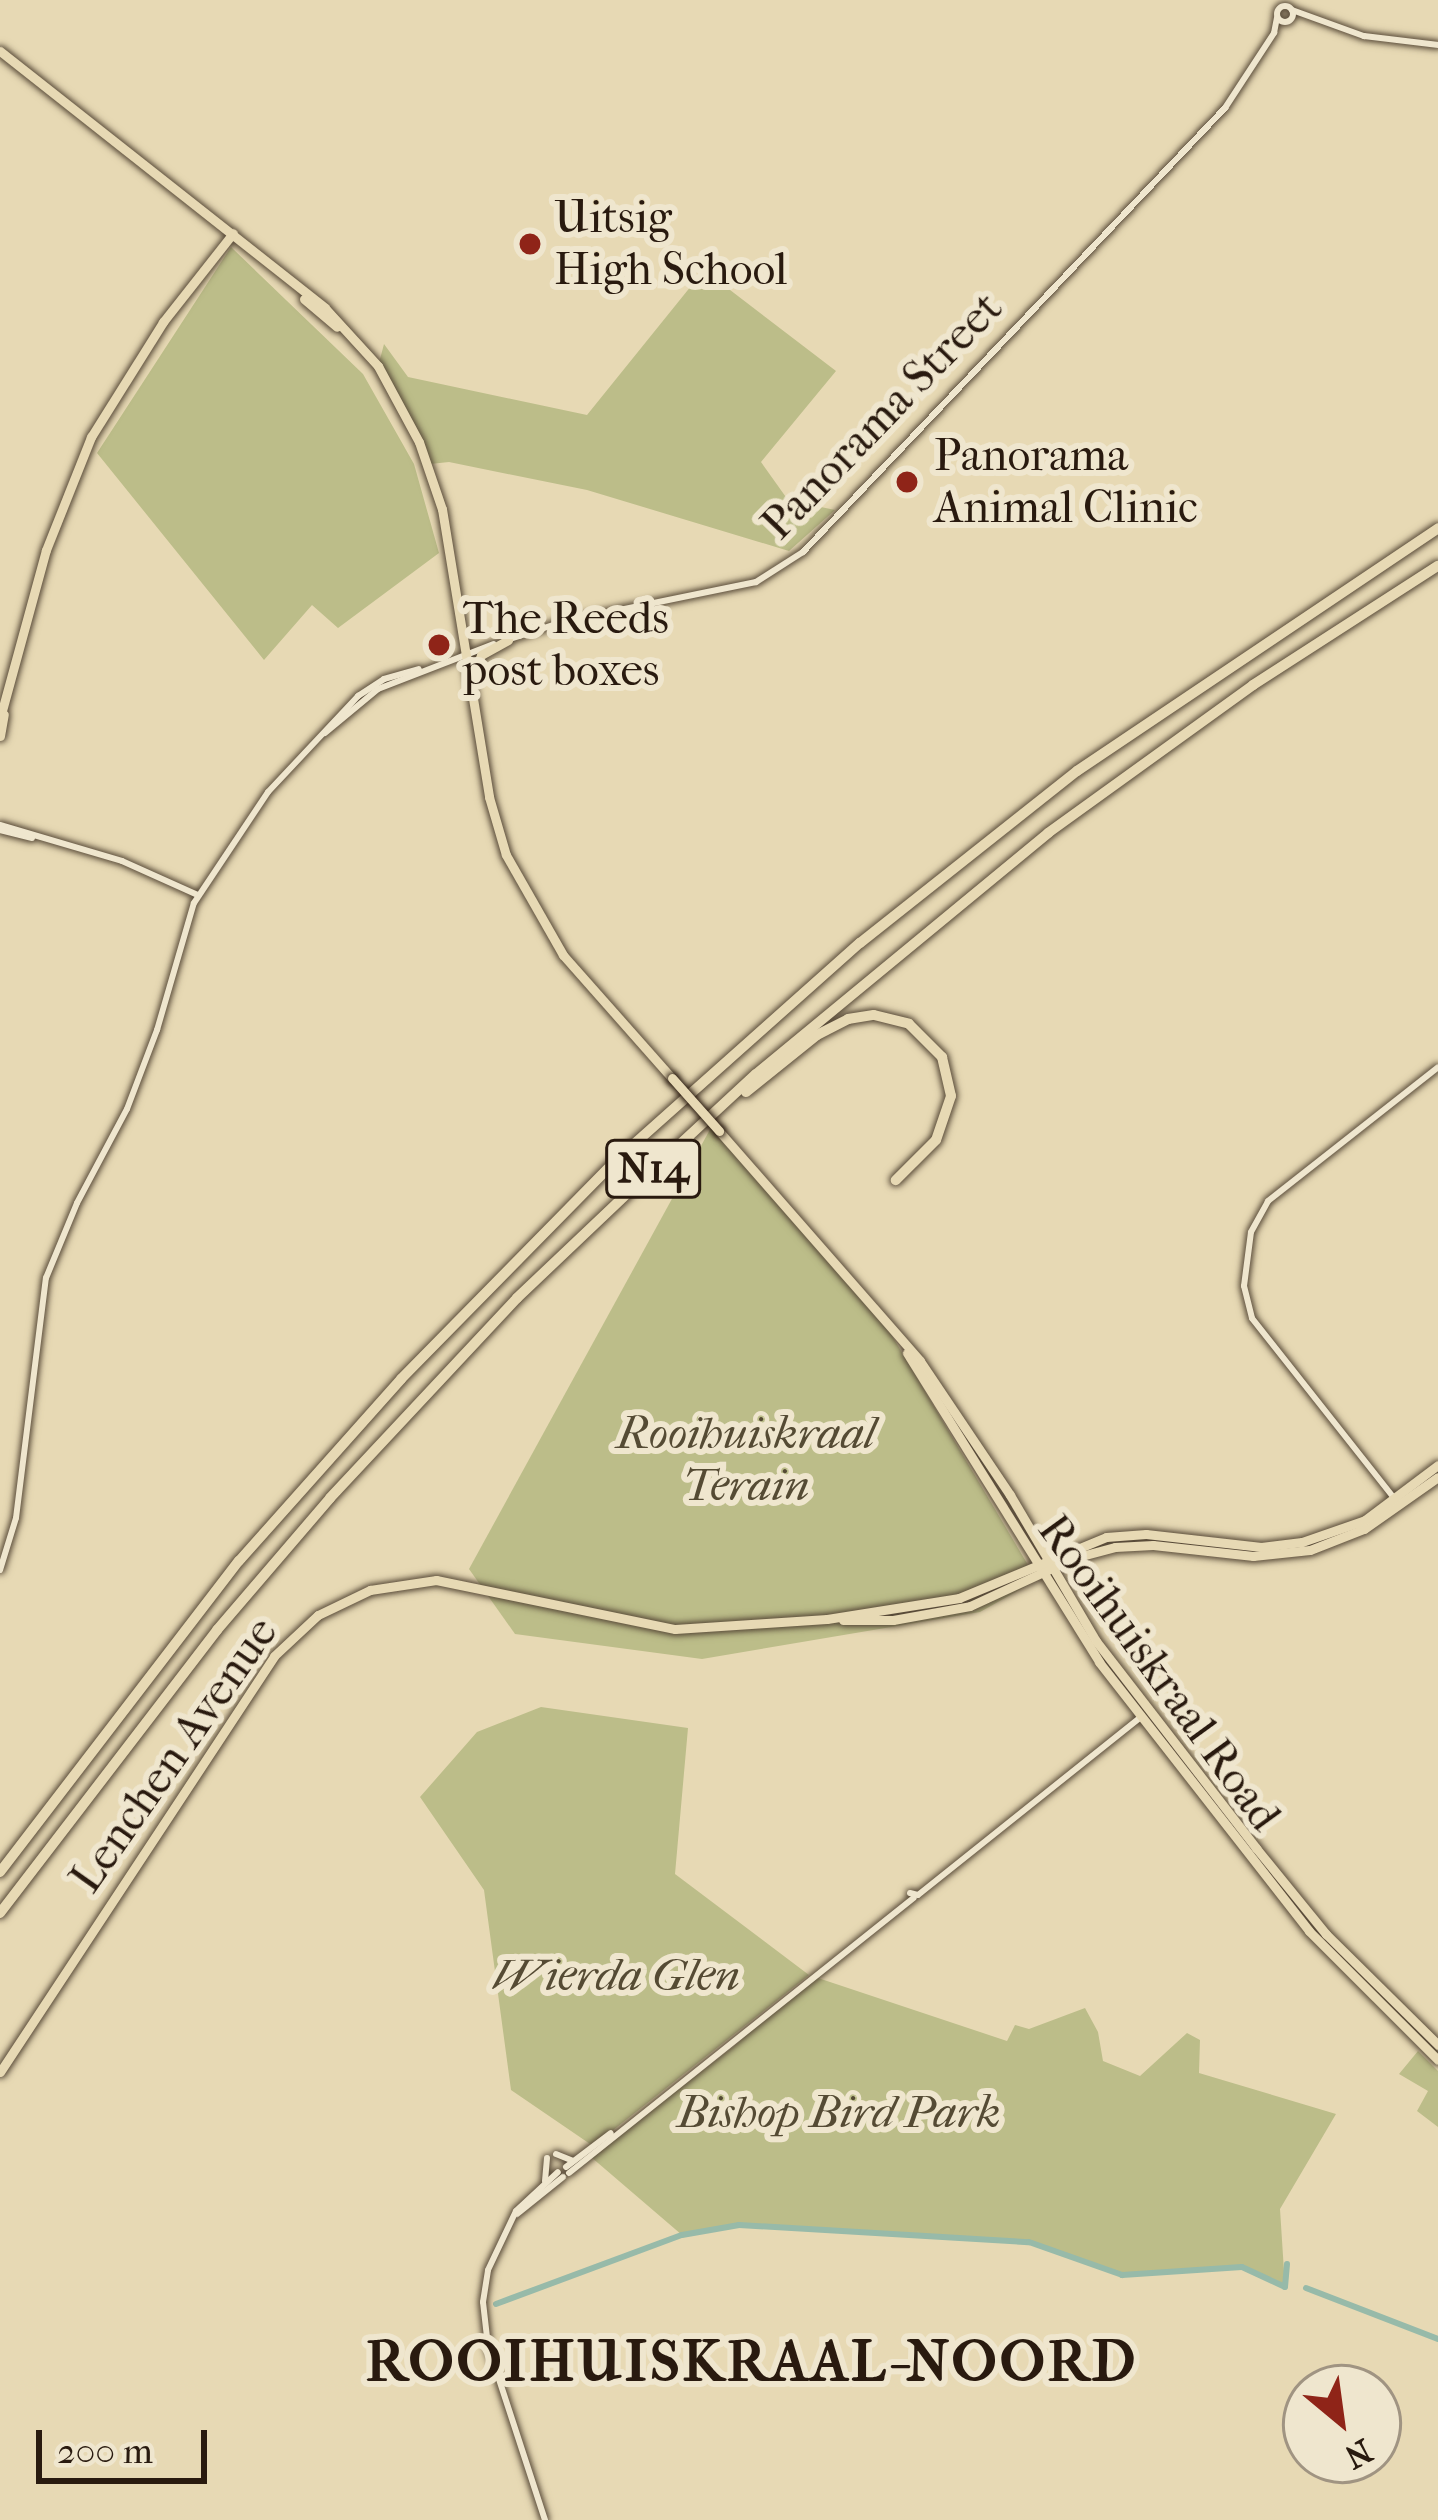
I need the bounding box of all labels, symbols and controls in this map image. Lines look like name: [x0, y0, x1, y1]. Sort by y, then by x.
place label: Uitsig High School: [554, 191, 787, 297]
marker: Uitsig High School: [517, 231, 543, 257]
street label: Panorama Street: [751, 281, 1013, 551]
place label: Panorama Animal Clinic: [934, 429, 1198, 535]
marker: Panorama Animal Clinic: [891, 466, 923, 498]
place label: The Reeds post boxes: [463, 592, 669, 698]
marker: The Reeds post boxes: [426, 632, 452, 658]
road number: N14: [605, 1133, 701, 1205]
park label: Rooihuiskraal Terain: [617, 1407, 875, 1513]
street label: Rooihuiskraal Road: [1026, 1505, 1292, 1841]
street label: Lenchen Avenue: [59, 1607, 289, 1903]
park label: Wierda Glen: [492, 1949, 740, 2003]
park label: Bishop Bird Park: [678, 2086, 1000, 2140]
district label: ROOIHUISKRAAL-NOORD: [366, 2328, 1138, 2396]
north arrow: [1282, 2364, 1402, 2484]
scale bar: [42, 2406, 213, 2480]
text: 200 m: [57, 2430, 153, 2472]
text: N: [1338, 2430, 1379, 2476]

